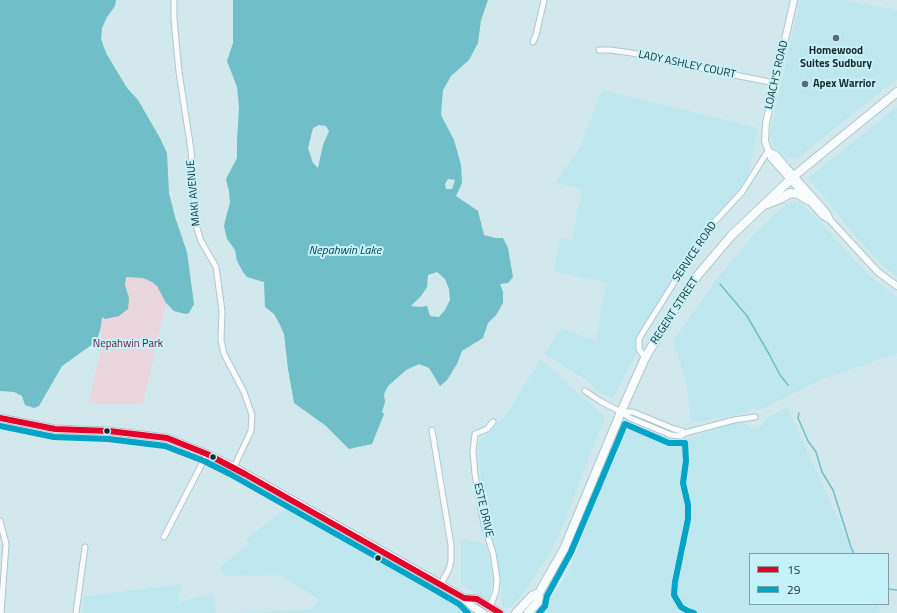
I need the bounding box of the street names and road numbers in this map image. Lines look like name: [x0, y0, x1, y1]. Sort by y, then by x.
street label: LOACH'S ROAD: [763, 39, 791, 111]
street label: LADY ASHLEY COURT: [637, 48, 737, 82]
street label: MAKI AVENUE: [185, 159, 203, 227]
street label: SERVICE ROAD: [670, 219, 720, 285]
street label: REGENT STREET: [648, 275, 702, 347]
street label: ESTE DRIVE: [470, 482, 496, 538]

